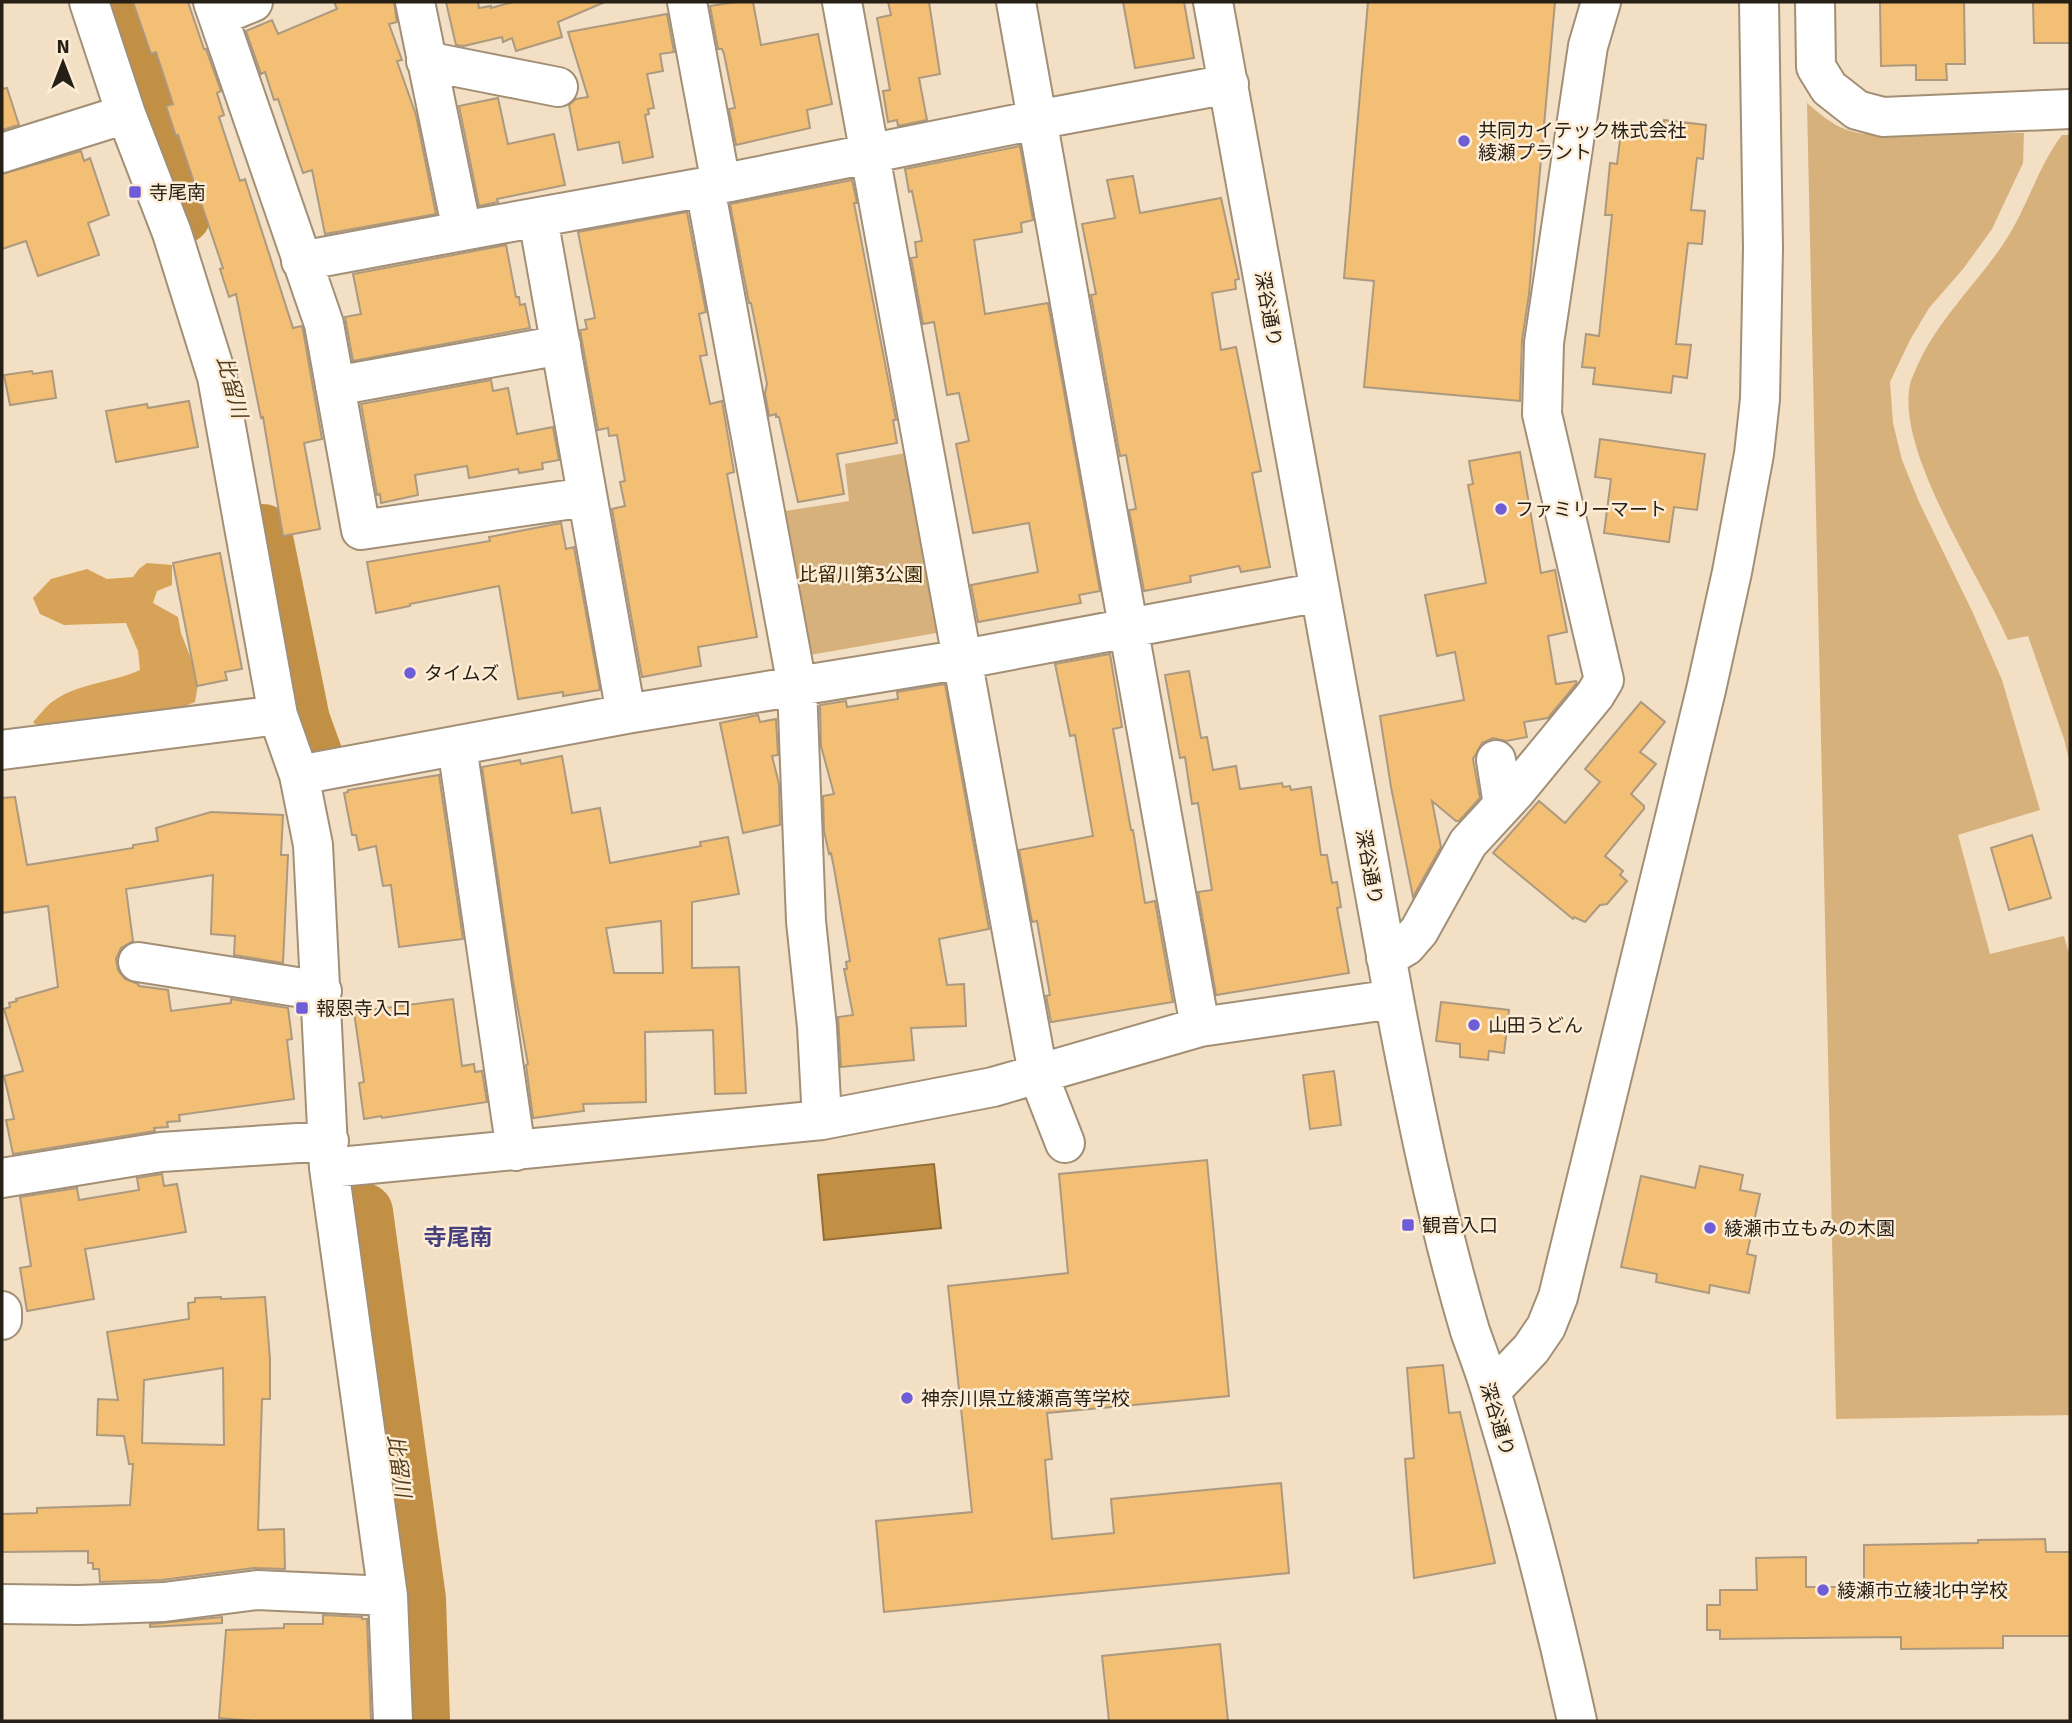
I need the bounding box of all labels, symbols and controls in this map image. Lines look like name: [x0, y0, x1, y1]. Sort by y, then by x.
north arrow: [28, 28, 98, 98]
text: N: [56, 35, 70, 59]
place label: 共同カイテック株式会社 綾瀬プラント: [1478, 119, 1687, 165]
marker: 共同カイテック株式会社 綾瀬プラント: [1456, 133, 1472, 149]
place label: 寺尾南: [149, 181, 206, 205]
marker: 寺尾南: [127, 184, 143, 200]
street label: 深谷通り: [1250, 270, 1286, 349]
water label: 比留川: [211, 353, 253, 423]
place label: ファミリーマート: [1515, 498, 1667, 522]
marker: ファミリーマート: [1493, 501, 1509, 517]
park label: 比留川第3公園: [799, 563, 923, 587]
place label: タイムズ: [424, 662, 500, 686]
marker: タイムズ: [402, 665, 418, 681]
street label: 深谷通り: [1351, 828, 1387, 907]
place label: 報恩寺入口: [316, 997, 411, 1021]
marker: 報恩寺入口: [294, 1000, 310, 1016]
place label: 山田うどん: [1488, 1014, 1583, 1038]
marker: 山田うどん: [1466, 1017, 1482, 1033]
place label: 観音入口: [1422, 1214, 1498, 1238]
marker: 観音入口: [1400, 1217, 1416, 1233]
place label: 綾瀬市立もみの木園: [1724, 1217, 1895, 1241]
marker: 綾瀬市立もみの木園: [1702, 1220, 1718, 1236]
district label: 寺尾南: [424, 1223, 493, 1252]
street label: 深谷通り: [1474, 1379, 1520, 1459]
place label: 神奈川県立綾瀬高等学校: [921, 1387, 1130, 1411]
marker: 神奈川県立綾瀬高等学校: [899, 1390, 915, 1406]
water label: 比留川: [382, 1433, 417, 1501]
place label: 綾瀬市立綾北中学校: [1837, 1579, 2008, 1603]
marker: 綾瀬市立綾北中学校: [1815, 1582, 1831, 1598]

